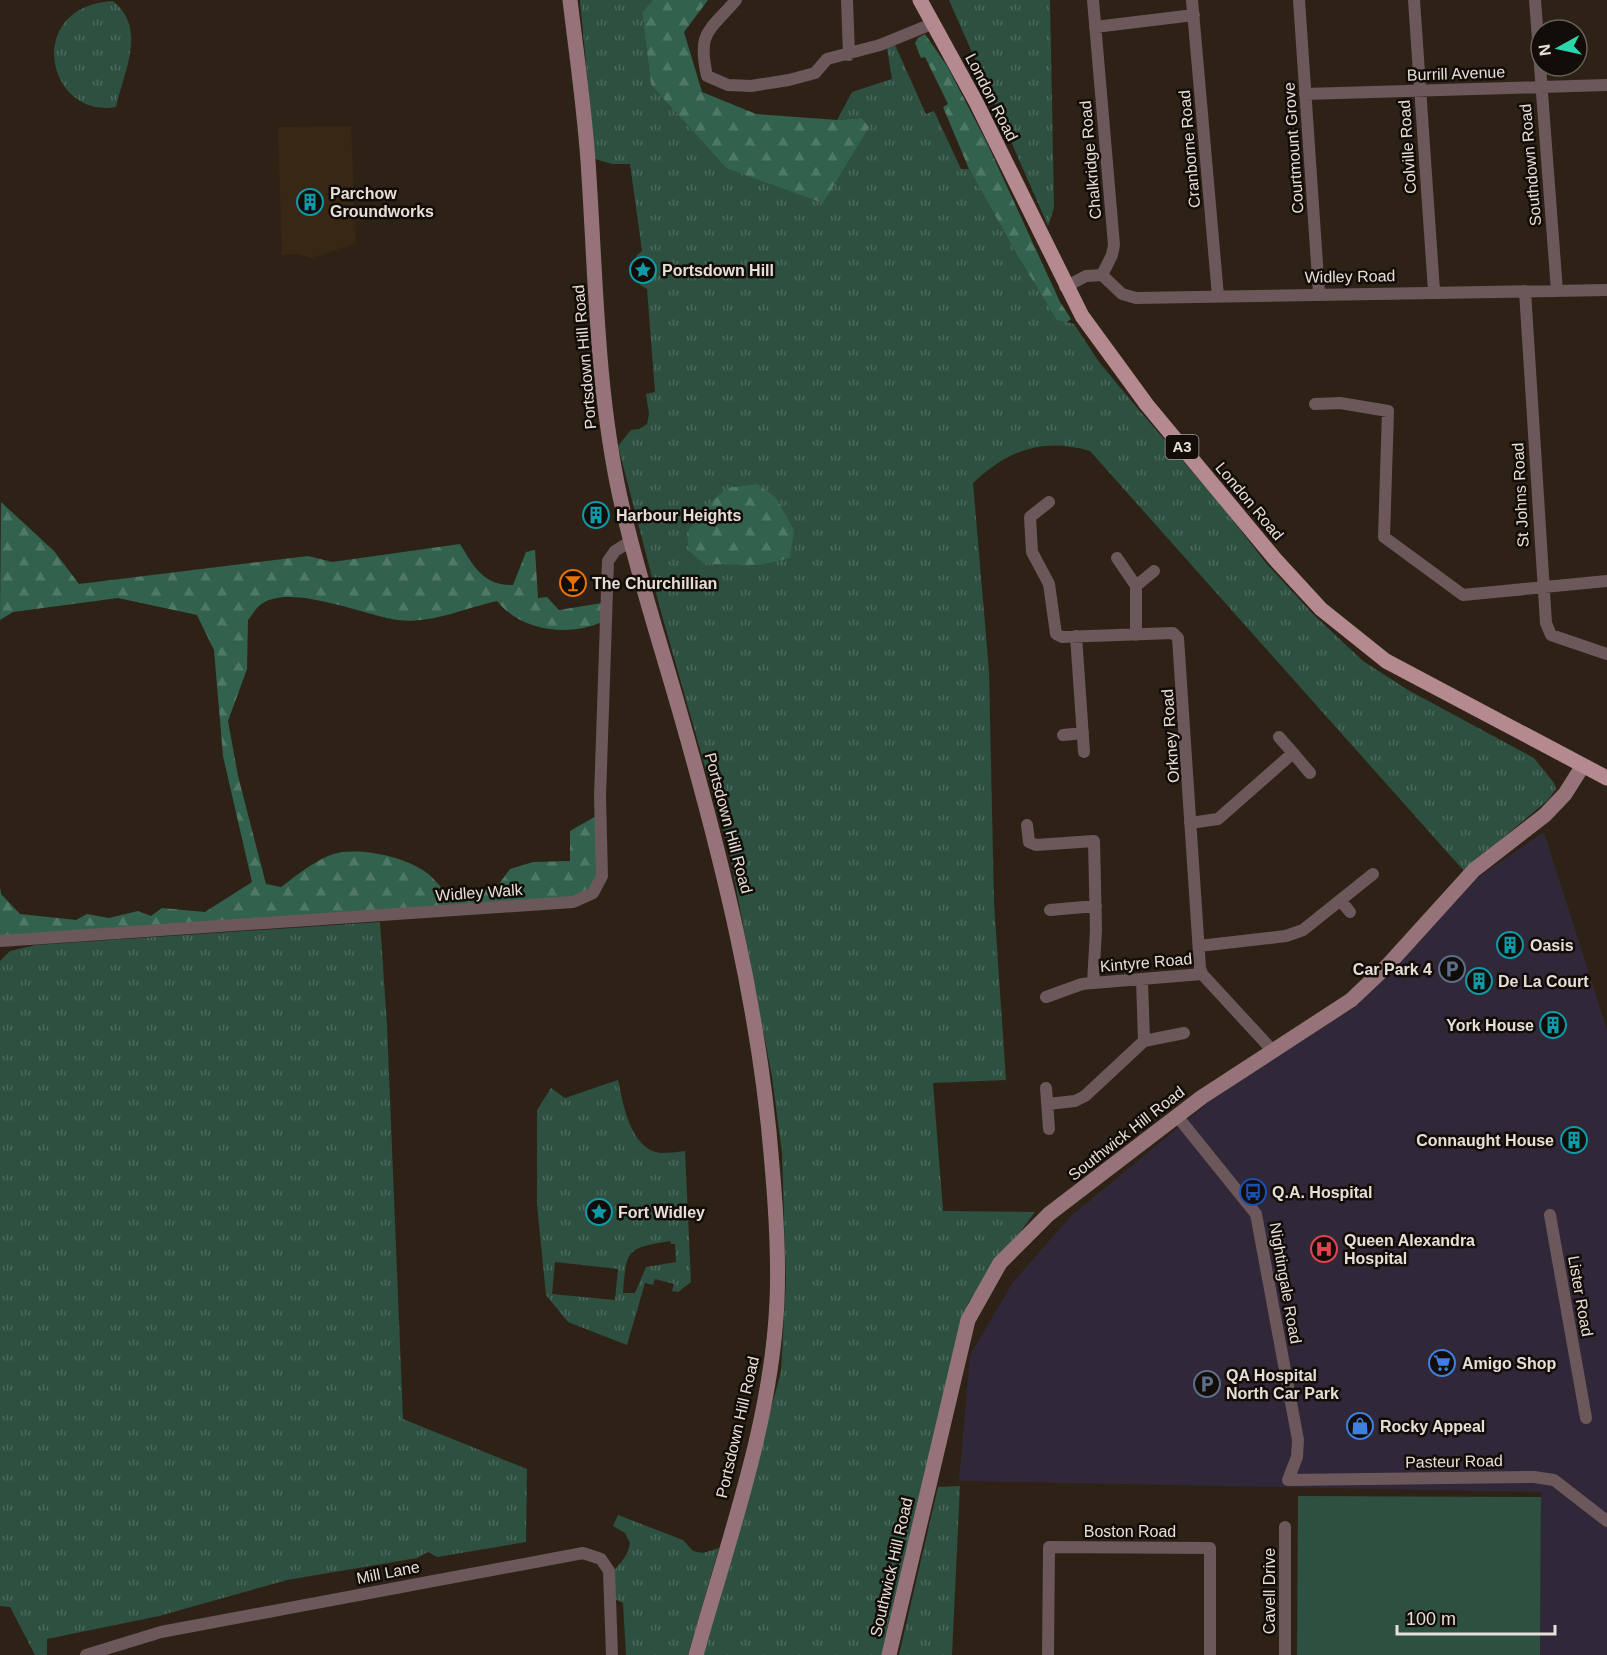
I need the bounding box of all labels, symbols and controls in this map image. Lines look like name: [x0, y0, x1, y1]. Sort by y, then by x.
north arrow: [1529, 18, 1589, 78]
text: N: [1535, 43, 1554, 57]
street label: London Road: [962, 51, 1021, 144]
street label: Burrill Avenue: [1407, 63, 1506, 84]
street label: Courtmount Grove: [1280, 82, 1307, 214]
street label: Cranborne Road: [1176, 89, 1203, 209]
street label: Colville Road: [1396, 99, 1419, 195]
street label: Chalkridge Road: [1077, 100, 1104, 220]
street label: Southdown Road: [1517, 103, 1544, 227]
place label: Parchow Groundworks: [330, 185, 434, 220]
building icon: Parchow Groundworks: [295, 187, 325, 217]
place icon: Portsdown Hill: [628, 255, 658, 285]
place label: Portsdown Hill: [662, 262, 774, 279]
street label: Widley Road: [1305, 267, 1396, 286]
street label: Portsdown Hill Road: [570, 284, 599, 430]
road number: A3: [1166, 435, 1198, 459]
street label: St Johns Road: [1509, 442, 1532, 548]
street label: London Road: [1212, 459, 1287, 544]
building icon: Harbour Heights: [581, 500, 611, 530]
place label: Harbour Heights: [616, 507, 741, 524]
bar icon: The Churchillian: [558, 568, 588, 598]
place label: The Churchillian: [592, 575, 717, 592]
street label: Orkney Road: [1159, 688, 1182, 784]
street label: Portsdown Hill Road: [702, 751, 755, 895]
street label: Widley Walk: [435, 881, 524, 904]
building icon: Oasis: [1495, 930, 1525, 960]
place label: Oasis: [1530, 937, 1574, 954]
street label: Kintyre Road: [1099, 950, 1193, 975]
parking icon: Car Park 4: [1437, 954, 1467, 984]
place label: Car Park 4: [1353, 961, 1432, 978]
building icon: De La Court: [1464, 966, 1494, 996]
place label: De La Court: [1498, 973, 1589, 990]
building icon: York House: [1538, 1010, 1568, 1040]
place label: York House: [1446, 1017, 1534, 1034]
street label: Southwick Hill Road: [1065, 1083, 1188, 1184]
building icon: Connaught House: [1559, 1125, 1589, 1155]
place label: Connaught House: [1416, 1132, 1554, 1149]
bus stop icon: Q.A. Hospital: [1238, 1177, 1268, 1207]
place label: Q.A. Hospital: [1272, 1184, 1372, 1201]
place icon: Fort Widley: [584, 1197, 614, 1227]
place label: Fort Widley: [618, 1204, 705, 1221]
street label: Nightingale Road: [1266, 1221, 1305, 1345]
place label: Queen Alexandra Hospital: [1344, 1232, 1475, 1267]
hospital icon: Queen Alexandra Hospital: [1309, 1234, 1339, 1264]
street label: Lister Road: [1565, 1254, 1596, 1338]
supermarket icon: Amigo Shop: [1427, 1348, 1457, 1378]
street label: Portsdown Hill Road: [713, 1355, 762, 1500]
place label: Amigo Shop: [1462, 1355, 1556, 1372]
place label: QA Hospital North Car Park: [1226, 1367, 1339, 1402]
parking icon: QA Hospital North Car Park: [1192, 1369, 1222, 1399]
shop icon: Rocky Appeal: [1345, 1411, 1375, 1441]
place label: Rocky Appeal: [1380, 1418, 1485, 1435]
street label: Pasteur Road: [1405, 1452, 1503, 1471]
street label: Southwick Hill Road: [867, 1496, 916, 1638]
street label: Boston Road: [1084, 1523, 1176, 1540]
street label: Cavell Drive: [1261, 1548, 1278, 1634]
street label: Mill Lane: [355, 1558, 421, 1587]
scale bar: [1397, 1598, 1554, 1636]
text: 100 m: [1406, 1609, 1456, 1629]

